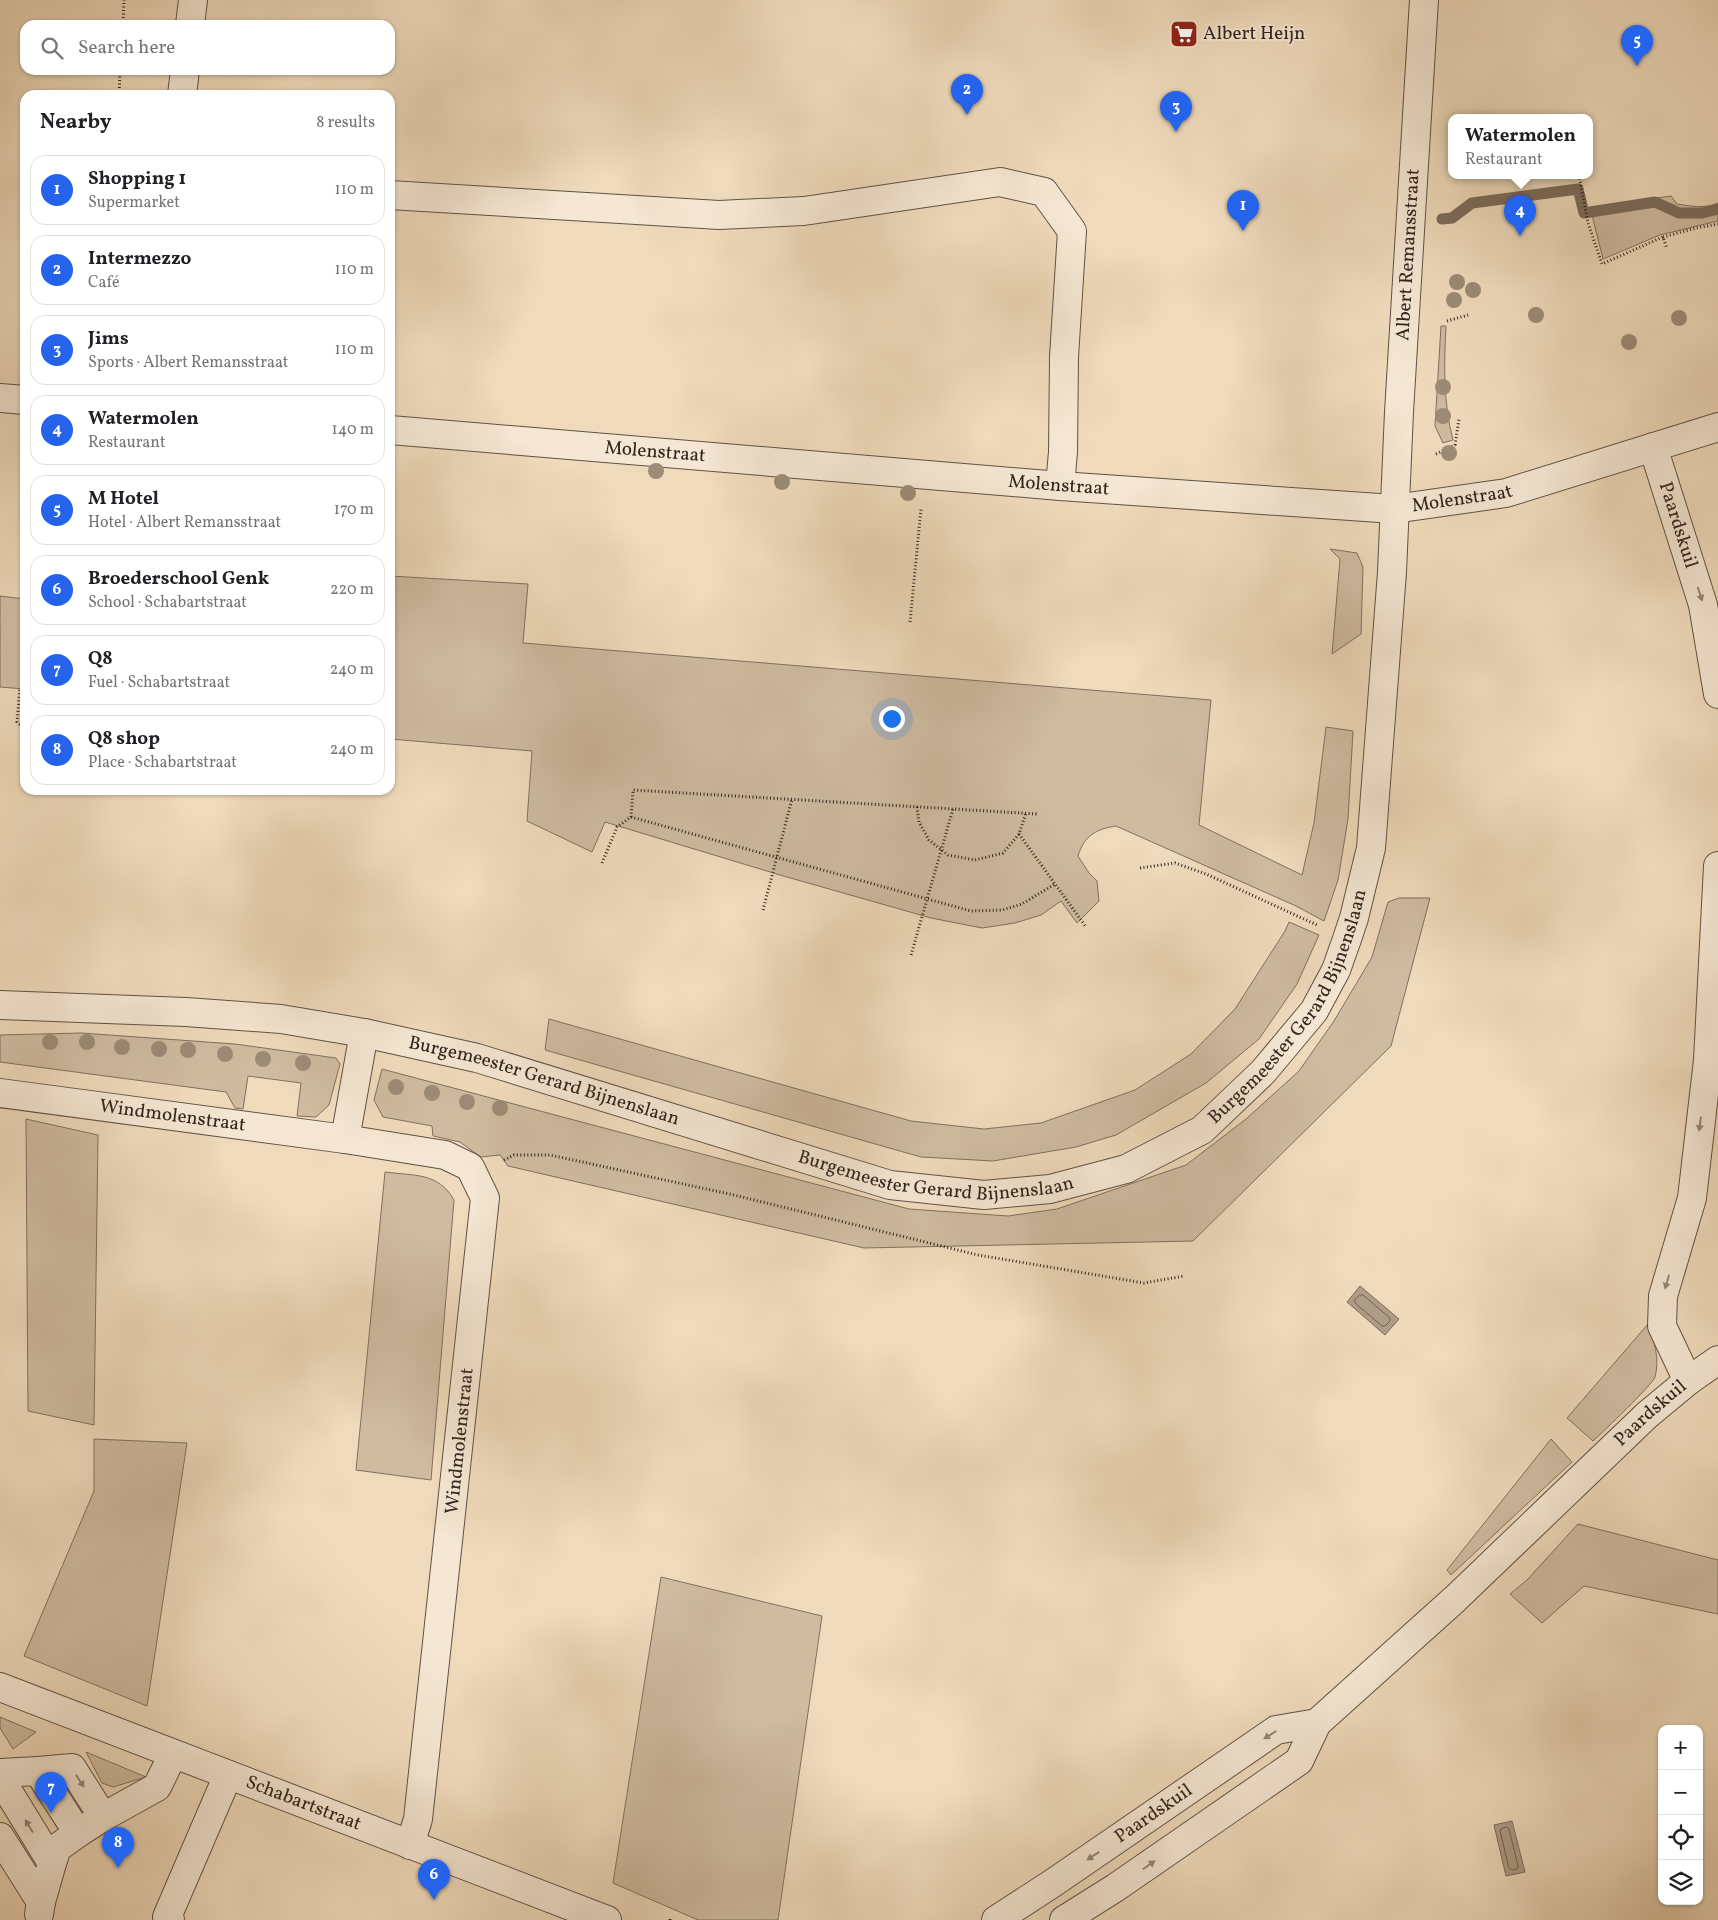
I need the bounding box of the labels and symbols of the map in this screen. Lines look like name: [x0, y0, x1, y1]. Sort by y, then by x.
supermarket icon: Albert Heijn: [1169, 19, 1199, 49]
place label: Albert Heijn: [1203, 21, 1305, 47]
pin: 5: [1621, 25, 1653, 66]
pin: 2: [951, 74, 983, 115]
pin: 3: [1160, 91, 1192, 132]
street label: Albert Remansstraat: [1390, 168, 1427, 342]
pin: 1: [1227, 190, 1259, 231]
pin: 4: [1504, 195, 1536, 236]
street label: Molenstraat: [603, 435, 707, 469]
street label: Molenstraat: [1007, 469, 1110, 502]
street label: Molenstraat: [1410, 479, 1516, 519]
street label: Paardskuil: [1652, 479, 1704, 572]
one-way arrow: [1696, 586, 1704, 601]
your location: [879, 706, 905, 732]
street label: Burgemeester Gerard Bijnenslaan: [1203, 887, 1373, 1130]
street label: Burgemeester Gerard Bijnenslaan: [406, 1030, 683, 1132]
street label: Windmolenstraat: [98, 1093, 247, 1139]
one-way arrow: [1696, 1116, 1704, 1132]
street label: Burgemeester Gerard Bijnenslaan: [795, 1144, 1077, 1208]
one-way arrow: [1663, 1275, 1671, 1290]
street label: Windmolenstraat: [439, 1366, 481, 1516]
street label: Paardskuil: [1608, 1374, 1693, 1453]
one-way arrow: [1264, 1730, 1277, 1739]
street label: Schabartstraat: [242, 1769, 365, 1838]
pin: 7: [35, 1772, 67, 1813]
one-way arrow: [75, 1774, 84, 1788]
street label: Paardskuil: [1109, 1778, 1198, 1850]
one-way arrow: [25, 1820, 34, 1833]
pin: 8: [102, 1827, 134, 1868]
one-way arrow: [1086, 1851, 1100, 1861]
pin: 6: [418, 1859, 450, 1900]
one-way arrow: [1142, 1860, 1155, 1870]

